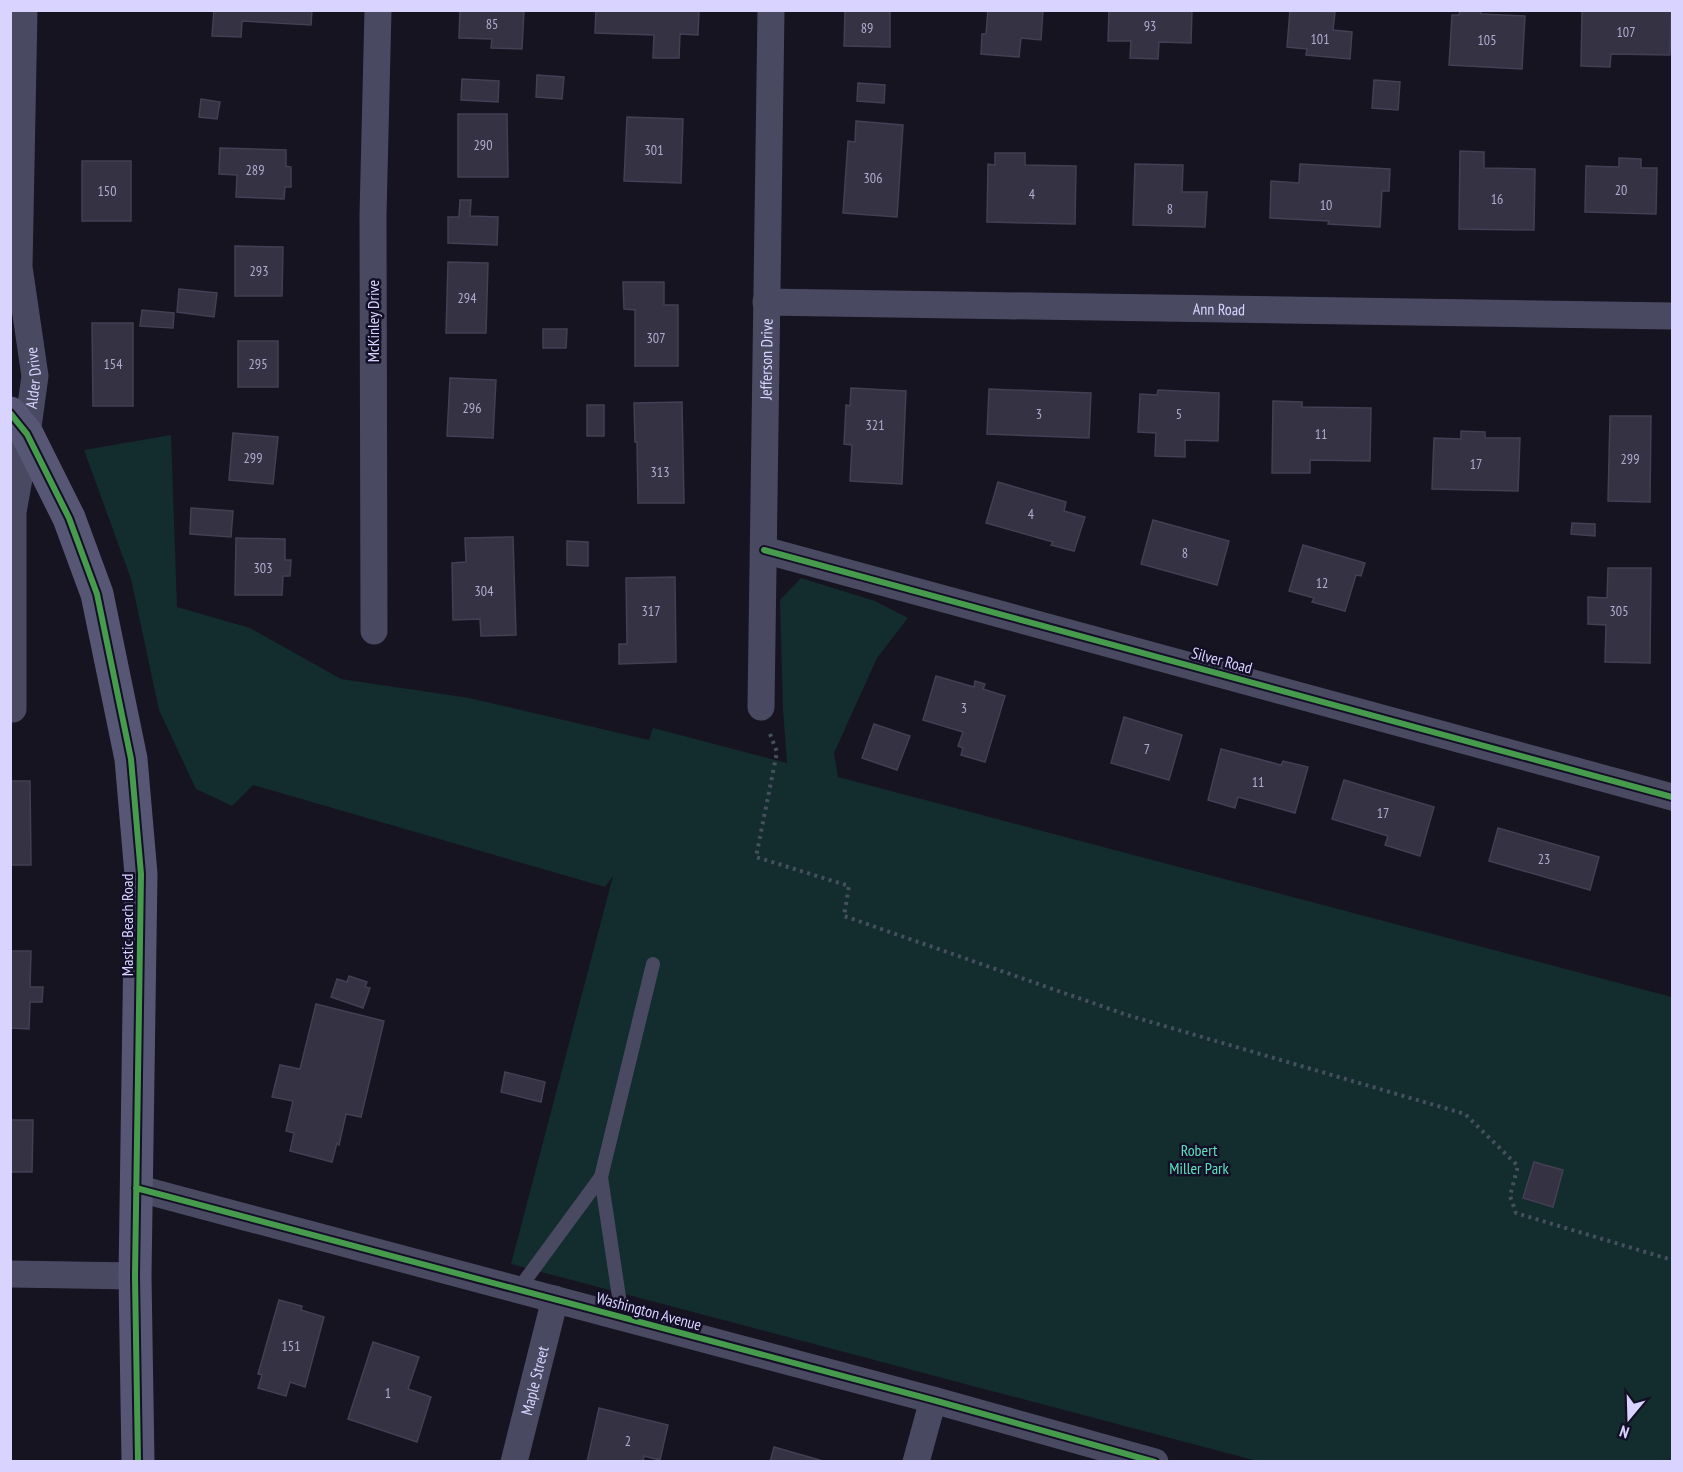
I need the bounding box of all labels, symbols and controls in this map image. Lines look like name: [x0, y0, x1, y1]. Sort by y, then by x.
house number: 85: [486, 15, 498, 33]
house number: 93: [1144, 17, 1156, 35]
house number: 89: [861, 19, 873, 37]
house number: 107: [1617, 23, 1635, 41]
house number: 101: [1311, 30, 1329, 48]
house number: 105: [1478, 31, 1496, 49]
house number: 290: [474, 136, 492, 154]
house number: 301: [645, 141, 663, 159]
house number: 289: [246, 161, 264, 179]
house number: 306: [864, 169, 882, 187]
house number: 20: [1615, 181, 1627, 199]
house number: 150: [98, 182, 116, 200]
house number: 4: [1029, 185, 1036, 203]
house number: 16: [1491, 190, 1503, 208]
house number: 10: [1320, 196, 1332, 214]
house number: 8: [1167, 200, 1173, 218]
house number: 293: [250, 262, 268, 280]
street label: McKinley Drive: [363, 280, 383, 362]
house number: 294: [458, 289, 477, 307]
street label: Ann Road: [1193, 299, 1245, 319]
street label: Jefferson Drive: [755, 318, 777, 401]
house number: 307: [647, 329, 665, 347]
street label: Alder Drive: [21, 346, 45, 410]
house number: 154: [104, 355, 123, 373]
house number: 295: [249, 355, 267, 373]
house number: 296: [463, 399, 481, 417]
house number: 3: [1036, 405, 1042, 423]
house number: 5: [1176, 405, 1182, 423]
house number: 321: [866, 416, 884, 434]
house number: 11: [1315, 425, 1327, 443]
house number: 299: [244, 449, 262, 467]
house number: 299: [1621, 450, 1639, 468]
house number: 17: [1470, 455, 1482, 473]
house number: 313: [651, 463, 669, 481]
house number: 4: [1028, 505, 1035, 523]
house number: 8: [1182, 544, 1188, 562]
house number: 303: [254, 559, 272, 577]
house number: 12: [1316, 574, 1328, 592]
house number: 304: [475, 582, 494, 600]
house number: 317: [642, 602, 660, 620]
house number: 305: [1610, 602, 1628, 620]
street label: Silver Road: [1189, 642, 1255, 678]
house number: 3: [961, 699, 967, 717]
house number: 7: [1144, 740, 1150, 758]
house number: 11: [1252, 773, 1264, 791]
house number: 17: [1377, 804, 1389, 822]
house number: 23: [1538, 850, 1550, 868]
street label: Mastic Beach Road: [117, 874, 137, 976]
park label: Robert Miller Park: [1169, 1140, 1229, 1178]
street label: Washington Avenue: [594, 1287, 704, 1335]
house number: 151: [282, 1337, 300, 1355]
street label: Maple Street: [516, 1343, 553, 1417]
house number: 1: [385, 1384, 391, 1402]
north arrow: [1599, 1388, 1659, 1448]
text: N: [1617, 1421, 1631, 1443]
house number: 2: [625, 1432, 631, 1450]

